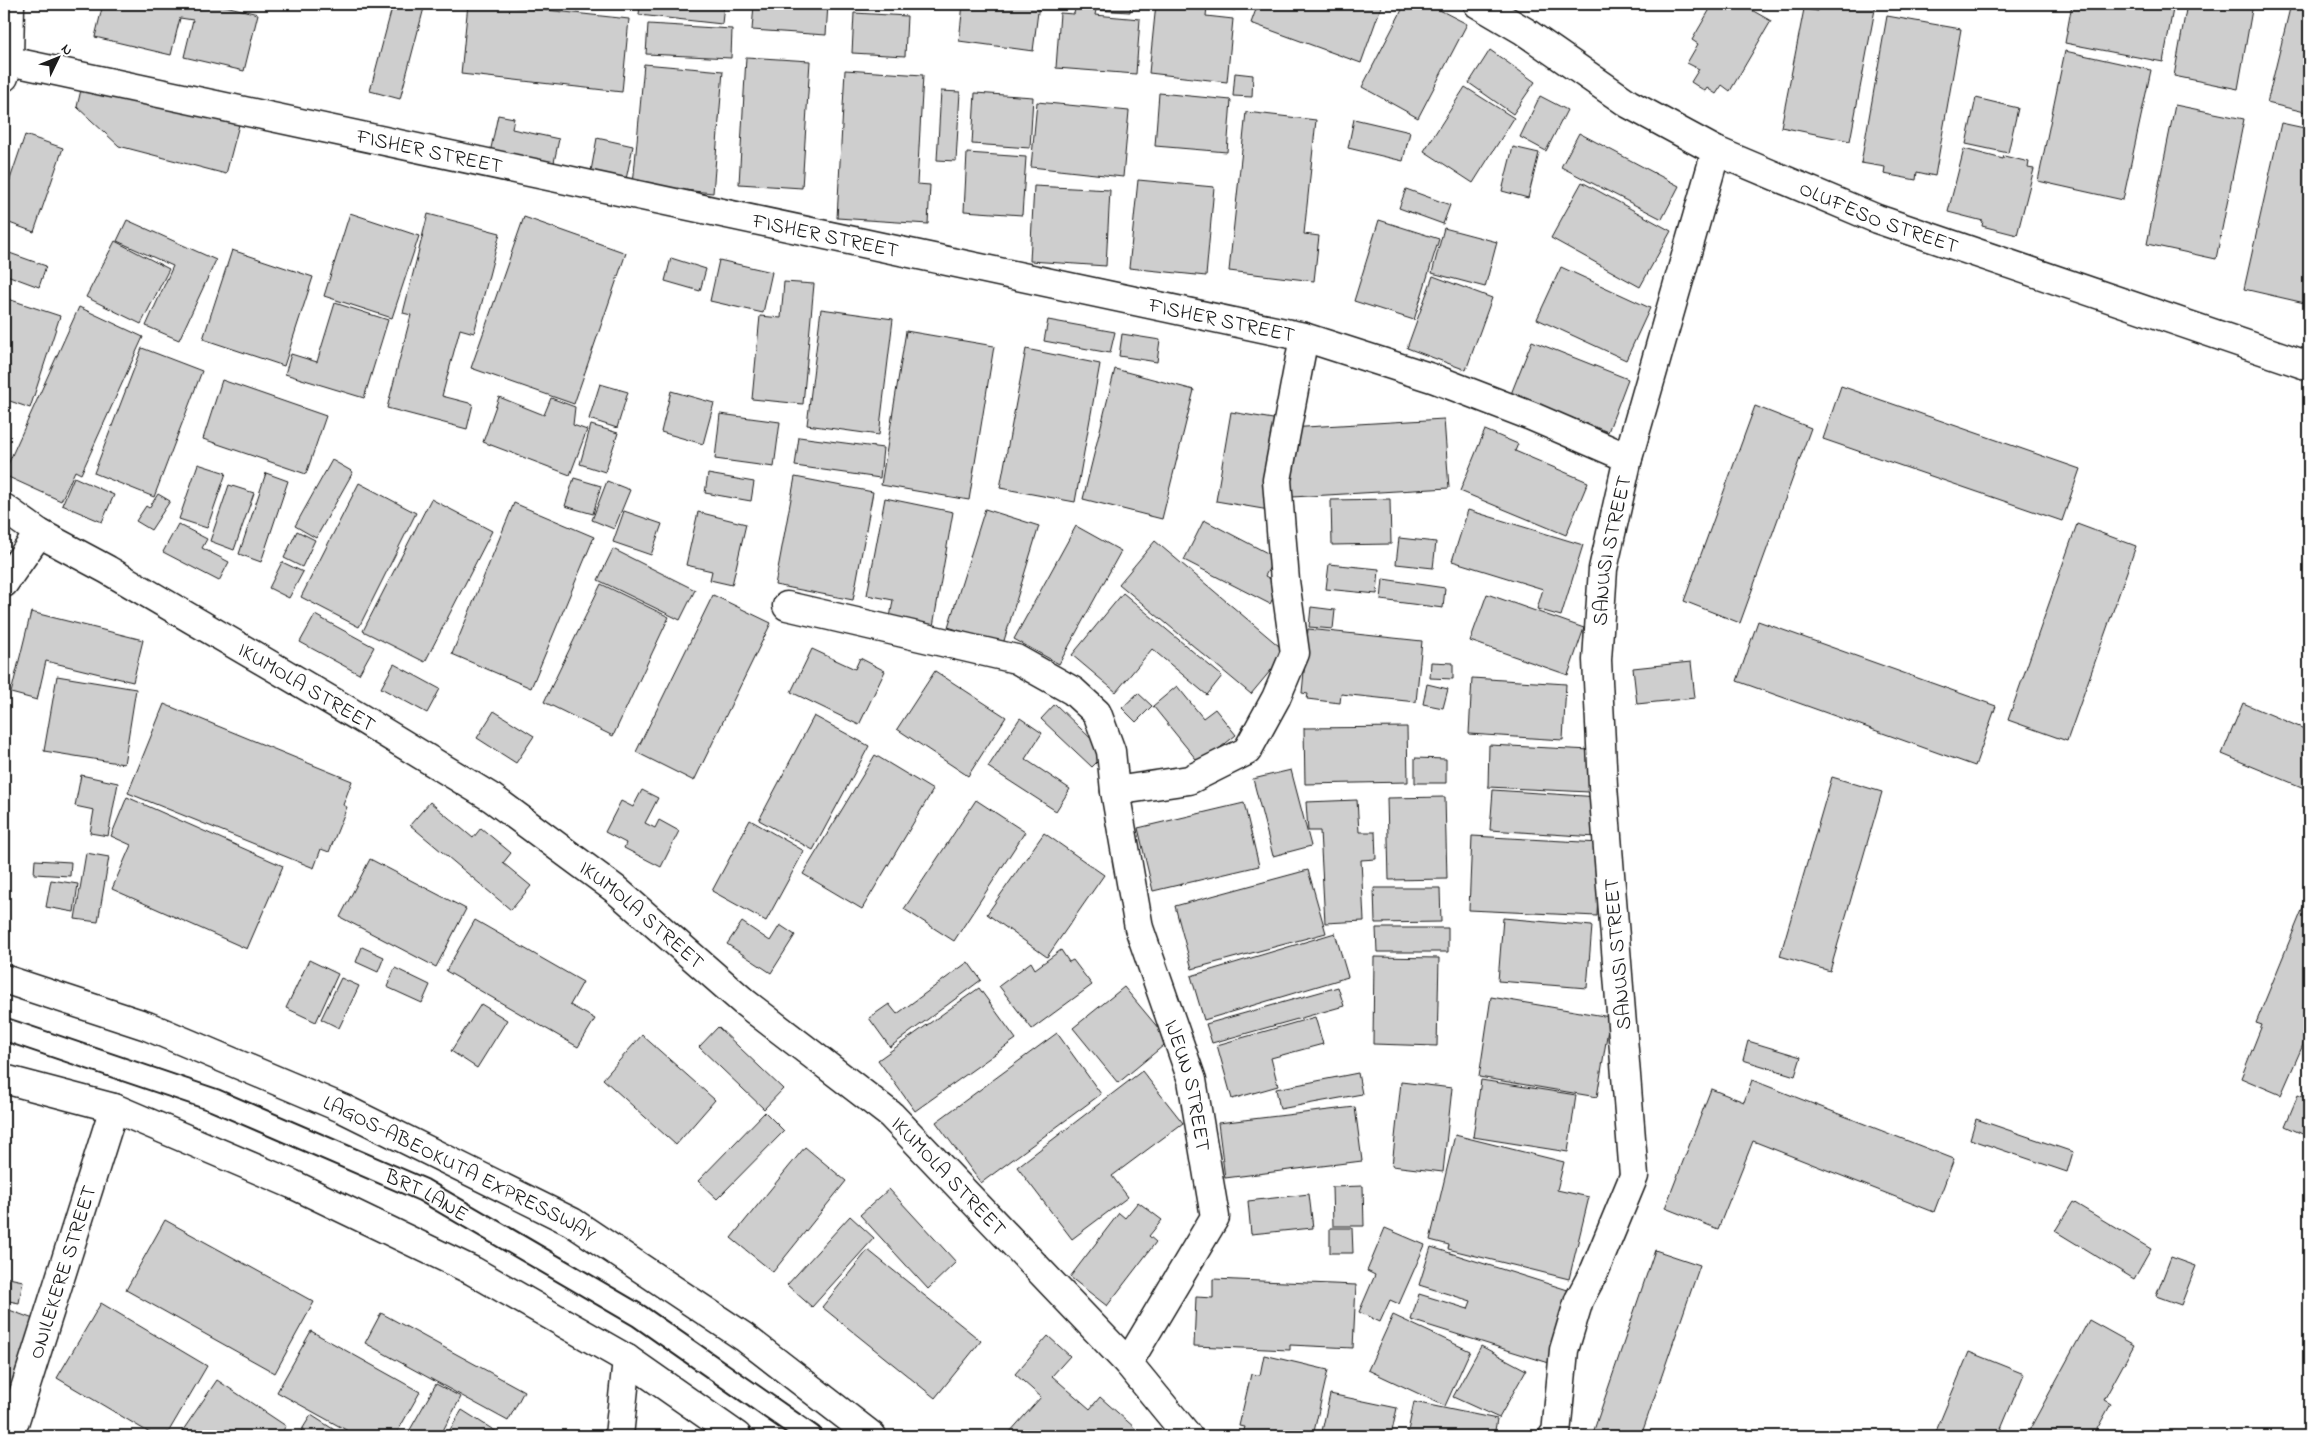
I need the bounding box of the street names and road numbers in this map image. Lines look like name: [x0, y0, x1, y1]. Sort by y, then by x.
street label: FISHER STREET: [352, 122, 505, 183]
street label: OLUFESO STREET: [1794, 175, 1962, 263]
street label: FISHER STREET: [749, 207, 901, 267]
street label: FISHER STREET: [1145, 291, 1297, 352]
street label: SANUSI STREET: [1586, 473, 1641, 627]
street label: IKUMOLA STREET: [231, 636, 381, 741]
street label: IKUMOLA STREET: [572, 854, 710, 977]
street label: SANUSI STREET: [1597, 877, 1641, 1031]
street label: IJEUN STREET: [1155, 1016, 1217, 1154]
street label: LAGOS-ABEOKUTA EXPRESSWAY: [318, 1089, 601, 1251]
street label: IKUMOLA STREET: [883, 1111, 1012, 1244]
street label: BRT LANE: [379, 1162, 474, 1230]
street label: ONILEKERE STREET: [22, 1182, 105, 1363]

